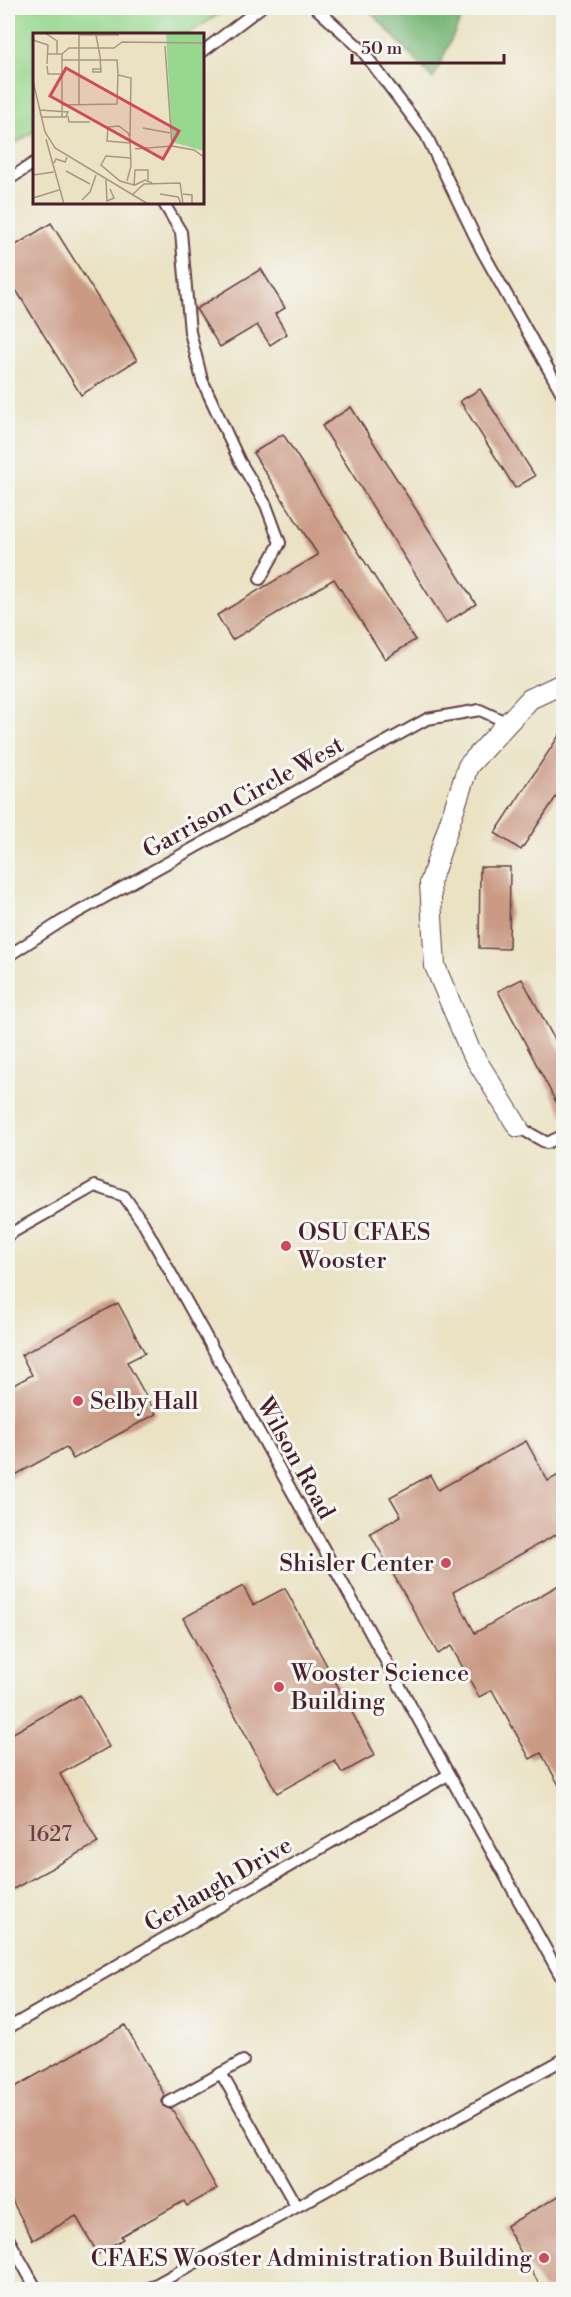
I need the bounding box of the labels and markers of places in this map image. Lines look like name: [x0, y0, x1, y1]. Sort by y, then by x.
place label: OSU CFAES Wooster: [297, 1218, 430, 1276]
marker: OSU CFAES Wooster: [279, 1239, 293, 1253]
place label: Selby Hall: [90, 1387, 199, 1417]
marker: Selby Hall: [71, 1394, 85, 1408]
place label: Shisler Center: [279, 1549, 434, 1579]
marker: Shisler Center: [439, 1556, 453, 1570]
place label: Wooster Science Building: [290, 1659, 469, 1717]
marker: Wooster Science Building: [272, 1680, 286, 1694]
place label: CFAES Wooster Administration Building: [91, 2244, 533, 2274]
marker: CFAES Wooster Administration Building: [537, 2251, 551, 2265]

